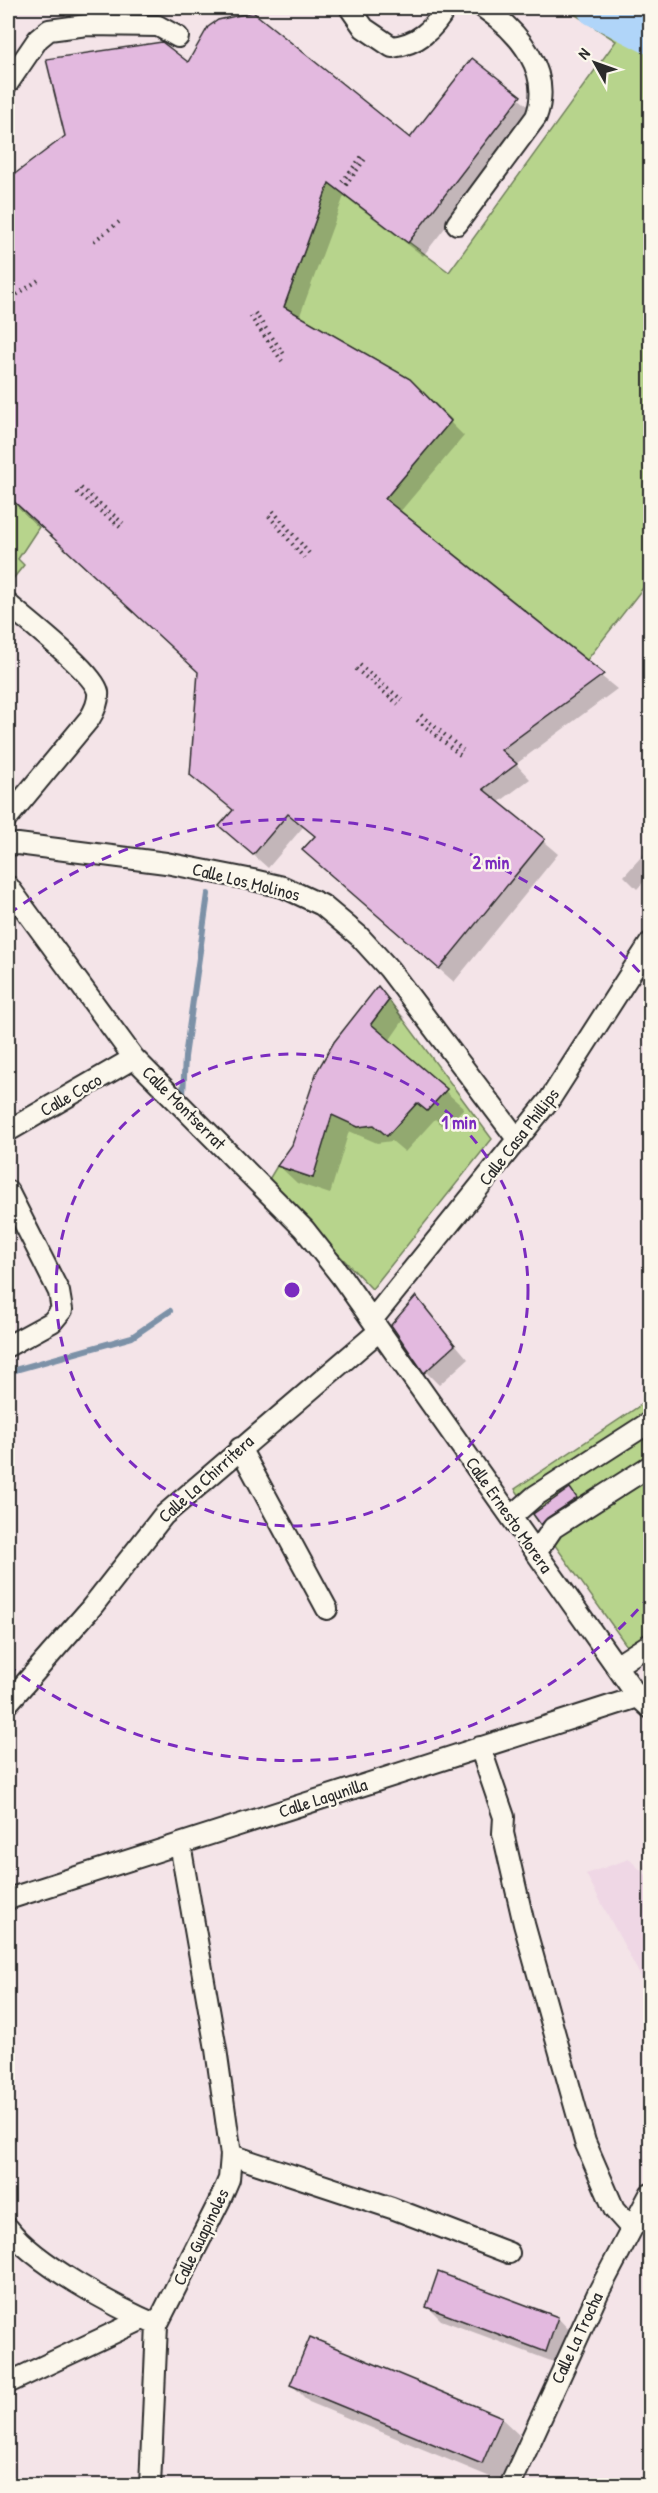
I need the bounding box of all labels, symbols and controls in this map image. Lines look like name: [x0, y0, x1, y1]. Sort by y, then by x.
north arrow: [565, 33, 625, 93]
text: N: [572, 43, 595, 64]
text: 2 min: [473, 850, 509, 875]
street label: Calle Los Molinos: [190, 856, 303, 907]
street label: Calle Montserrat: [137, 1060, 232, 1156]
street label: Calle Coco: [35, 1067, 106, 1122]
street label: Calle Casa Phillips: [473, 1083, 565, 1191]
text: 1 min: [441, 1110, 477, 1135]
centre of rings: [282, 1280, 302, 1300]
street label: Calle La Chirritera: [152, 1429, 259, 1528]
street label: Calle Ernesto Morera: [460, 1452, 559, 1578]
street label: Calle Lagunilla: [275, 1771, 370, 1824]
street label: Calle Guapinoles: [166, 2184, 235, 2289]
street label: Calle La Trocha: [544, 2288, 609, 2388]

